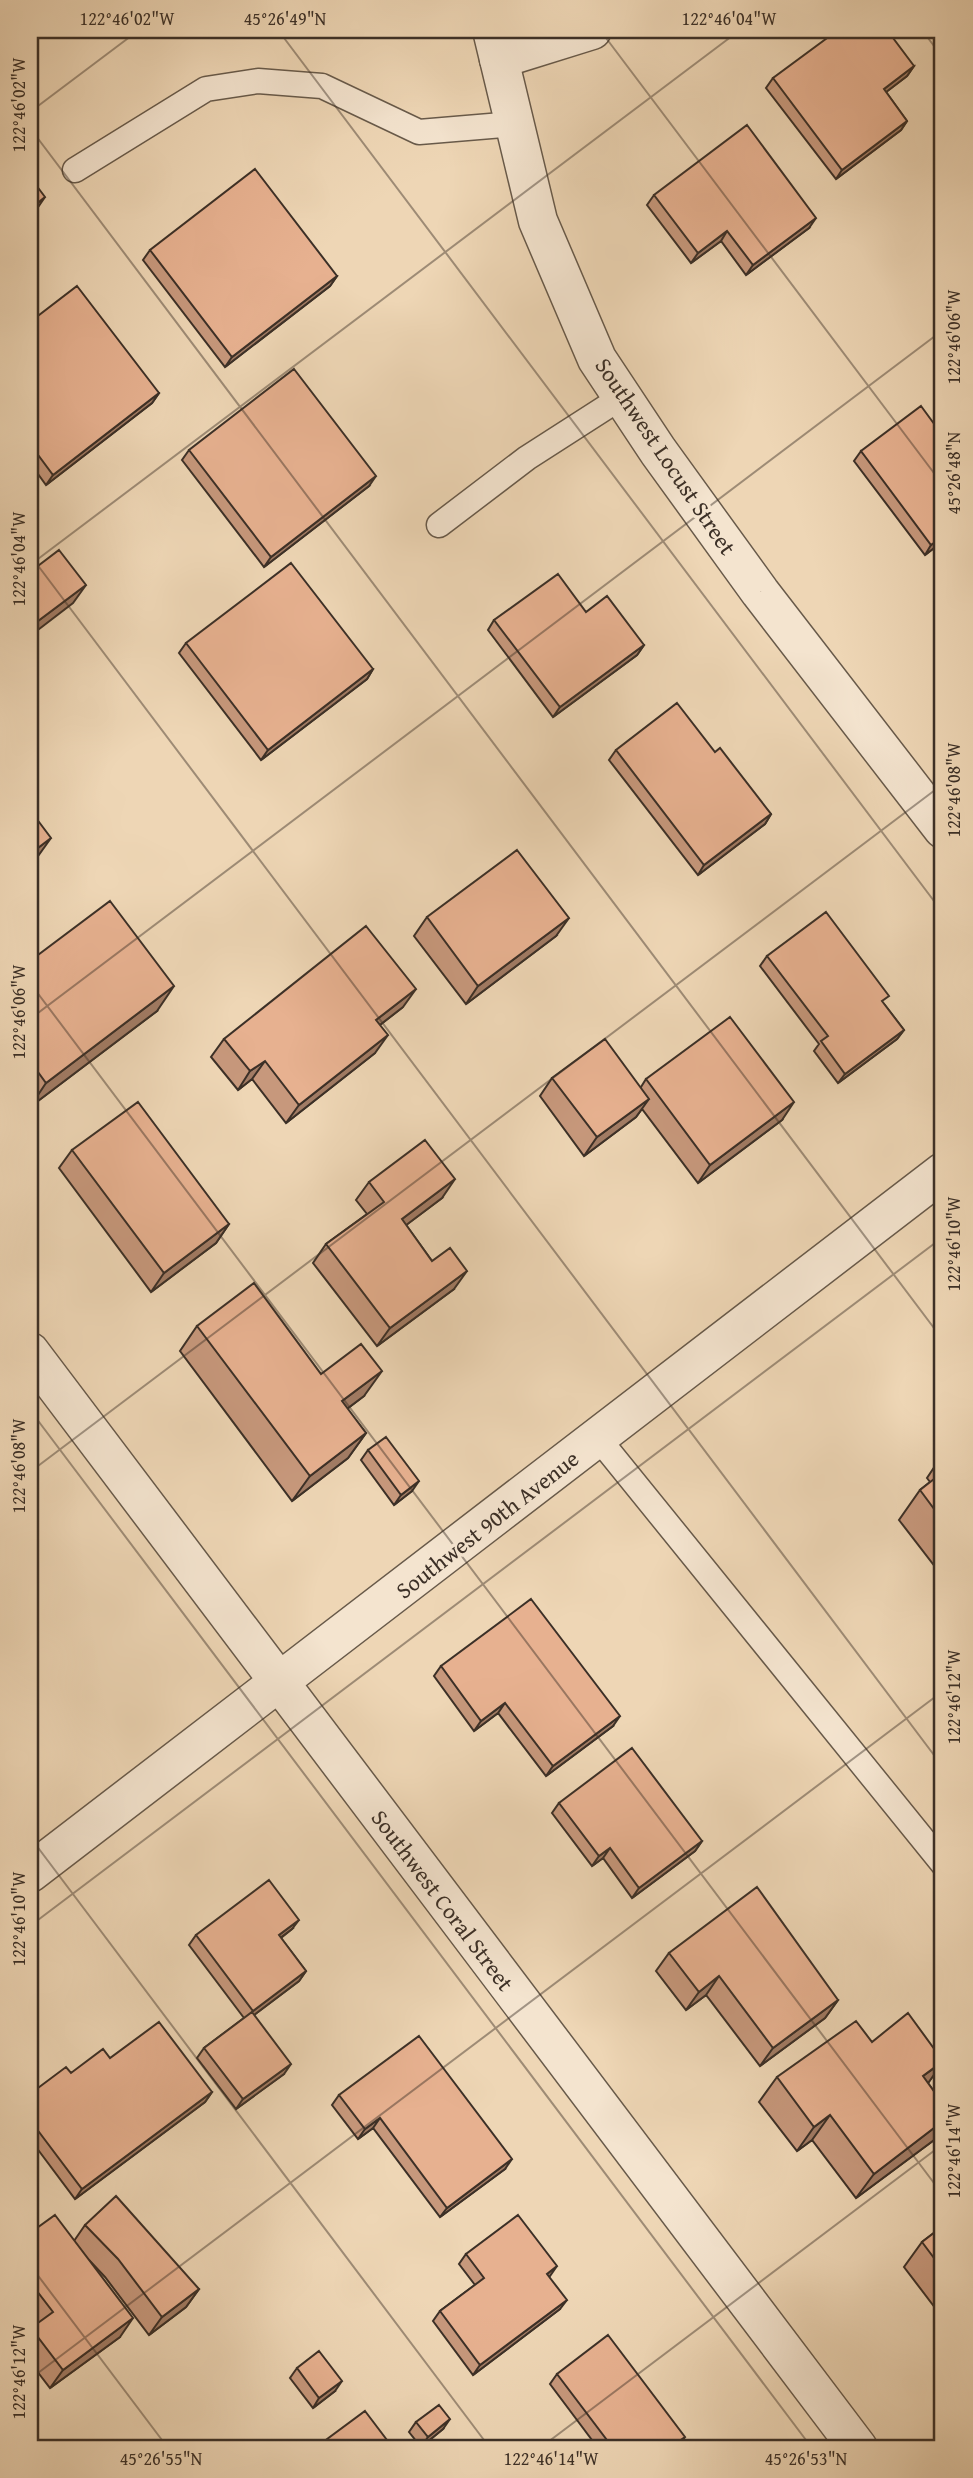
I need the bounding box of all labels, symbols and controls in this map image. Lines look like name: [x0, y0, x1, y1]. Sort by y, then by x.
text: 122°46'02"W: [80, 5, 175, 32]
text: 45°26'49"N: [244, 5, 327, 32]
text: 122°46'04"W: [682, 5, 777, 32]
text: 122°46'02"W: [5, 57, 32, 152]
text: 122°46'06"W: [940, 289, 967, 384]
street label: Southwest Locust Street: [588, 351, 744, 561]
text: 45°26'48"N: [940, 431, 967, 514]
text: 122°46'04"W: [5, 511, 32, 606]
text: 122°46'08"W: [940, 742, 967, 837]
text: 122°46'06"W: [5, 964, 32, 1059]
text: 122°46'10"W: [940, 1196, 967, 1291]
text: 122°46'08"W: [5, 1418, 32, 1513]
street label: Southwest 90th Avenue: [388, 1442, 586, 1606]
text: 122°46'12"W: [940, 1649, 967, 1744]
street label: Southwest Coral Street: [364, 1802, 522, 1998]
text: 122°46'10"W: [5, 1871, 32, 1966]
text: 122°46'14"W: [940, 2103, 967, 2198]
text: 122°46'12"W: [5, 2324, 32, 2419]
text: 45°26'55"N: [120, 2445, 203, 2472]
text: 122°46'14"W: [504, 2445, 599, 2472]
text: 45°26'53"N: [765, 2445, 848, 2472]

